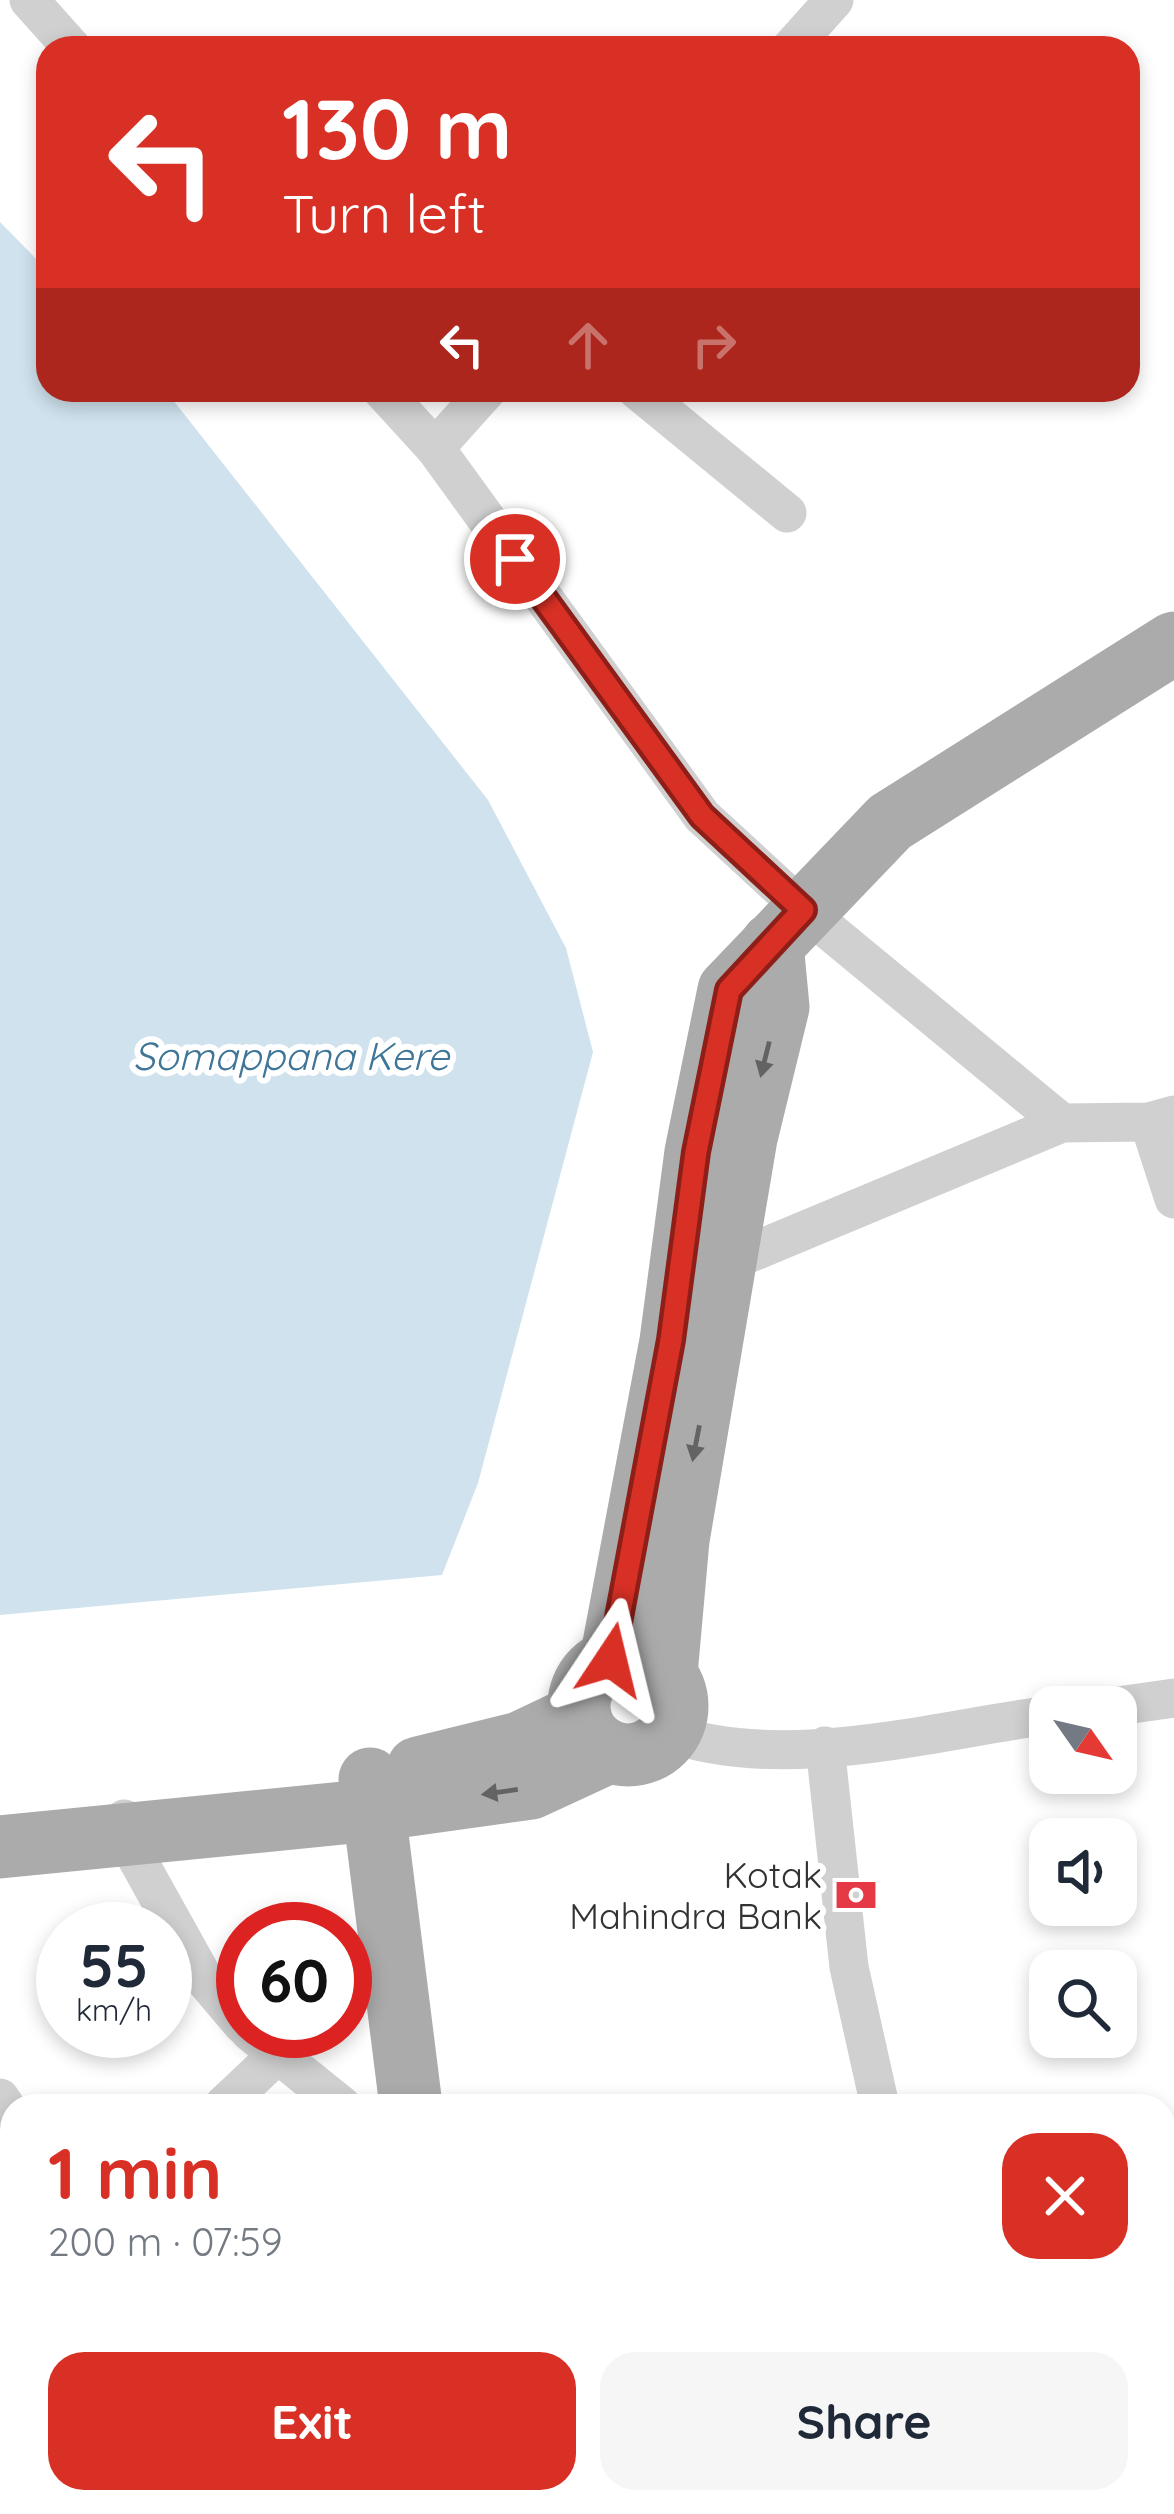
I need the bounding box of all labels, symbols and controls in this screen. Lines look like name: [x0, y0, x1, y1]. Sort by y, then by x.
text: 130 m: [282, 75, 512, 180]
icon: left: [84, 84, 240, 240]
text: Turn left: [282, 179, 486, 247]
icon: left: [429, 312, 495, 378]
icon: ahead: [555, 312, 621, 378]
icon: right: [681, 312, 747, 378]
pin: [464, 508, 566, 610]
icon: arrive: [482, 526, 548, 592]
water label: Somappana Kere: [133, 1031, 451, 1080]
one-way arrow: [755, 1041, 774, 1078]
one-way arrow: [687, 1425, 706, 1462]
position arrow: [548, 1597, 674, 1723]
north arrow: [1029, 1686, 1137, 1794]
map controls: [1029, 1686, 1137, 2058]
one-way arrow: [481, 1783, 519, 1802]
button: sound: [1029, 1818, 1137, 1926]
place label: Kotak Mahindra Bank: [569, 1852, 822, 1938]
bank icon: Kotak Mahindra Bank: [833, 1872, 879, 1918]
speed limit sign: 60: [216, 1902, 372, 2058]
text: 55: [79, 1927, 149, 2002]
button: search: [1029, 1950, 1137, 2058]
text: km/h: [76, 1991, 152, 2029]
text: 1 min: [48, 2127, 222, 2217]
button: close: [1002, 2133, 1128, 2259]
text: 200 m · 07:59: [48, 2217, 283, 2266]
button: Exit: [48, 2352, 576, 2490]
button: Share: [600, 2352, 1128, 2490]

